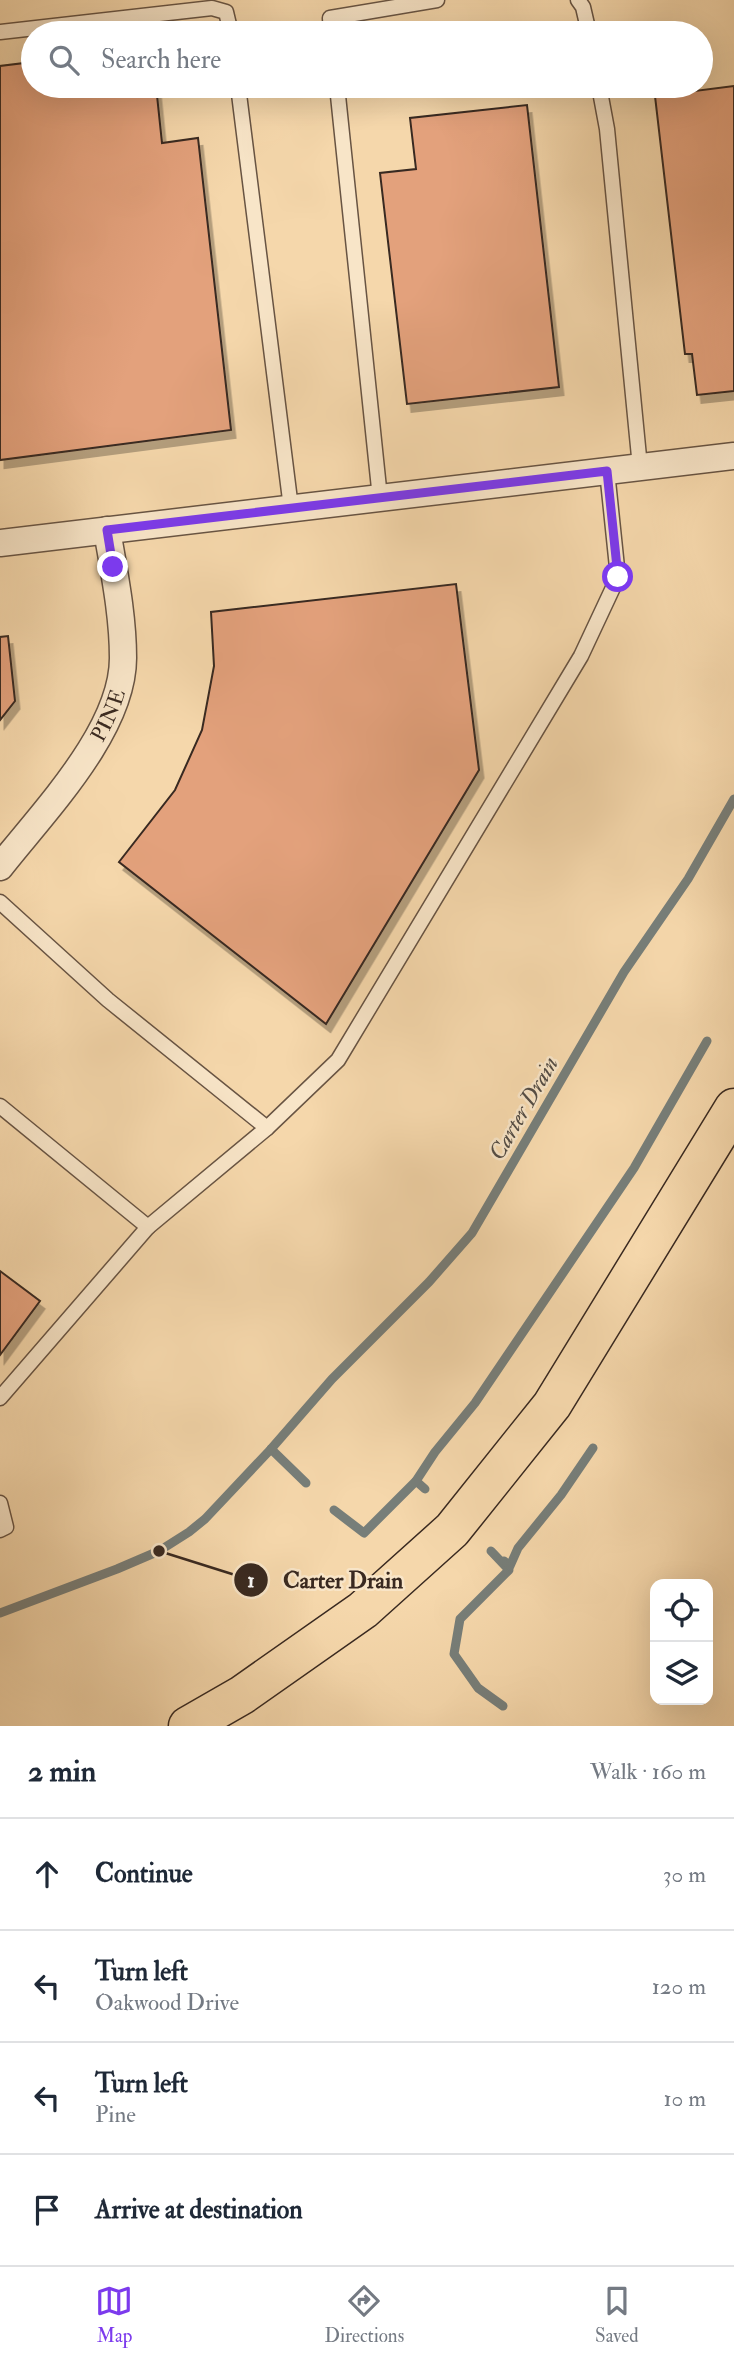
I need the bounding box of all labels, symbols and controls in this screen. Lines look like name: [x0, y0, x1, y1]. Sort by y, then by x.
search box: [21, 21, 713, 98]
icon: search: [45, 41, 83, 79]
text: Search here: [101, 44, 221, 76]
route end: [97, 551, 128, 582]
route start: [602, 561, 633, 592]
street label: PINE: [85, 686, 132, 747]
water label: Carter Drain: [482, 1051, 565, 1165]
callout: Carter Drain: [234, 1558, 417, 1602]
text: Carter Drain: [283, 1566, 403, 1595]
text: 1: [247, 1567, 255, 1594]
map controls: [650, 1579, 713, 1705]
button: locate: [650, 1579, 713, 1642]
button: layers: [650, 1642, 713, 1705]
text: 2 min: [28, 1753, 96, 1790]
text: Walk · 160 m: [590, 1757, 706, 1786]
icon: ahead: [28, 1855, 66, 1893]
text: Continue: [95, 1858, 193, 1890]
text: 30 m: [663, 1860, 706, 1889]
text: Turn left: [95, 1956, 188, 1988]
icon: left: [28, 1967, 66, 2005]
text: 120 m: [652, 1972, 706, 2001]
text: Oakwood Drive: [95, 1988, 239, 2017]
text: Turn left: [95, 2068, 188, 2100]
icon: left: [28, 2079, 66, 2117]
text: 10 m: [663, 2084, 706, 2113]
text: Pine: [95, 2100, 136, 2129]
icon: arrive: [28, 2191, 66, 2229]
text: Arrive at destination: [95, 2194, 303, 2226]
tab: Map: [95, 2282, 133, 2348]
tab: Directions: [324, 2282, 404, 2348]
tab: Saved: [595, 2282, 639, 2348]

